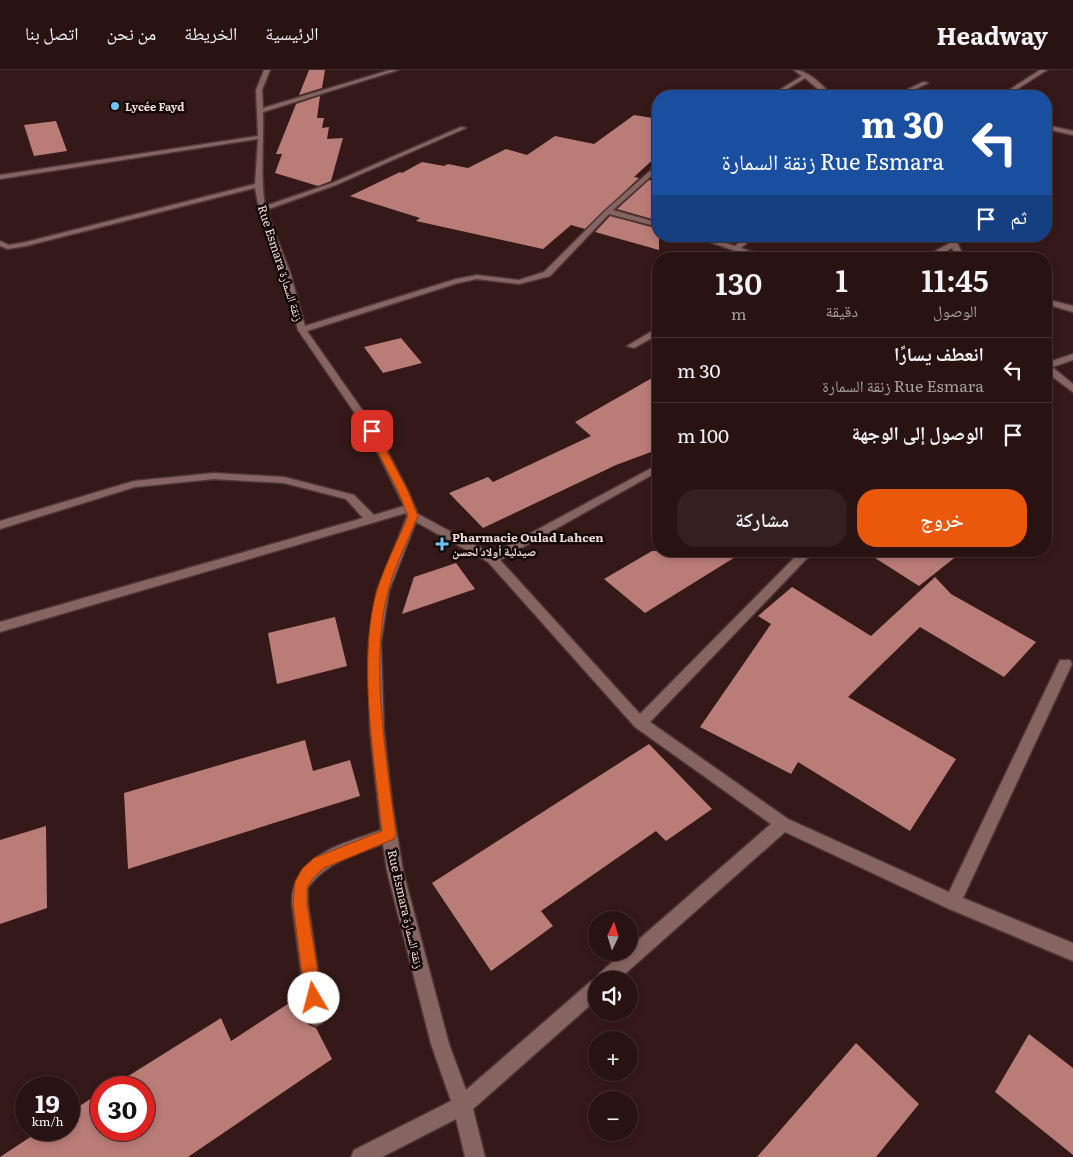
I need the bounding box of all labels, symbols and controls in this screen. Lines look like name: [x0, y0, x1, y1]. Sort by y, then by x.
text: Headway: [937, 17, 1048, 52]
text: اتصل بنا: [25, 19, 78, 46]
text: من نحن: [106, 19, 156, 46]
text: الخريطة: [184, 19, 237, 46]
text: الرئيسية: [265, 19, 319, 46]
text: 30 m: [861, 97, 944, 149]
place label: Lycée Fayd: [125, 98, 185, 114]
marker: Lycée Fayd: [109, 100, 121, 112]
icon: left: [962, 110, 1027, 175]
text: Rue Esmara زنقة السمارة: [722, 144, 944, 177]
text: ثم: [1010, 202, 1027, 230]
street label: Rue Esmara زنقة السمارة: [254, 203, 308, 324]
icon: arrive: [972, 205, 1000, 233]
text: 1: [836, 257, 848, 301]
text: 11:45: [921, 257, 989, 301]
text: 130: [715, 260, 762, 304]
text: دقيقة: [826, 298, 858, 322]
text: الوصول: [933, 298, 977, 322]
text: m: [731, 301, 747, 325]
text: انعطف يسارًا: [894, 339, 984, 367]
text: 30 m: [677, 356, 721, 384]
icon: left: [999, 356, 1027, 384]
text: Rue Esmara زنقة السمارة: [822, 373, 984, 397]
pin: [351, 410, 393, 452]
icon: arrive: [358, 417, 386, 445]
text: الوصول إلى الوجهة: [851, 418, 984, 446]
text: 100 m: [677, 421, 729, 449]
icon: arrive: [999, 421, 1027, 449]
button: مشاركة: [677, 489, 847, 547]
button: خروج: [857, 489, 1027, 547]
place label: Pharmacie Oulad Lahcen صيدلية أولاد لحسن: [452, 528, 604, 560]
marker: Pharmacie Oulad Lahcen صيدلية أولاد لحسن: [436, 538, 448, 550]
street label: Rue Esmara زنقة السمارة: [384, 848, 428, 970]
north arrow: [588, 911, 638, 961]
map controls: [588, 911, 638, 1141]
position arrow: [287, 971, 339, 1023]
button: sound: [588, 971, 638, 1021]
button: +: [588, 1031, 638, 1081]
speed limit sign: 30: [90, 1076, 155, 1141]
text: 19: [35, 1084, 60, 1121]
button: −: [588, 1091, 638, 1141]
text: km/h: [32, 1112, 63, 1130]

